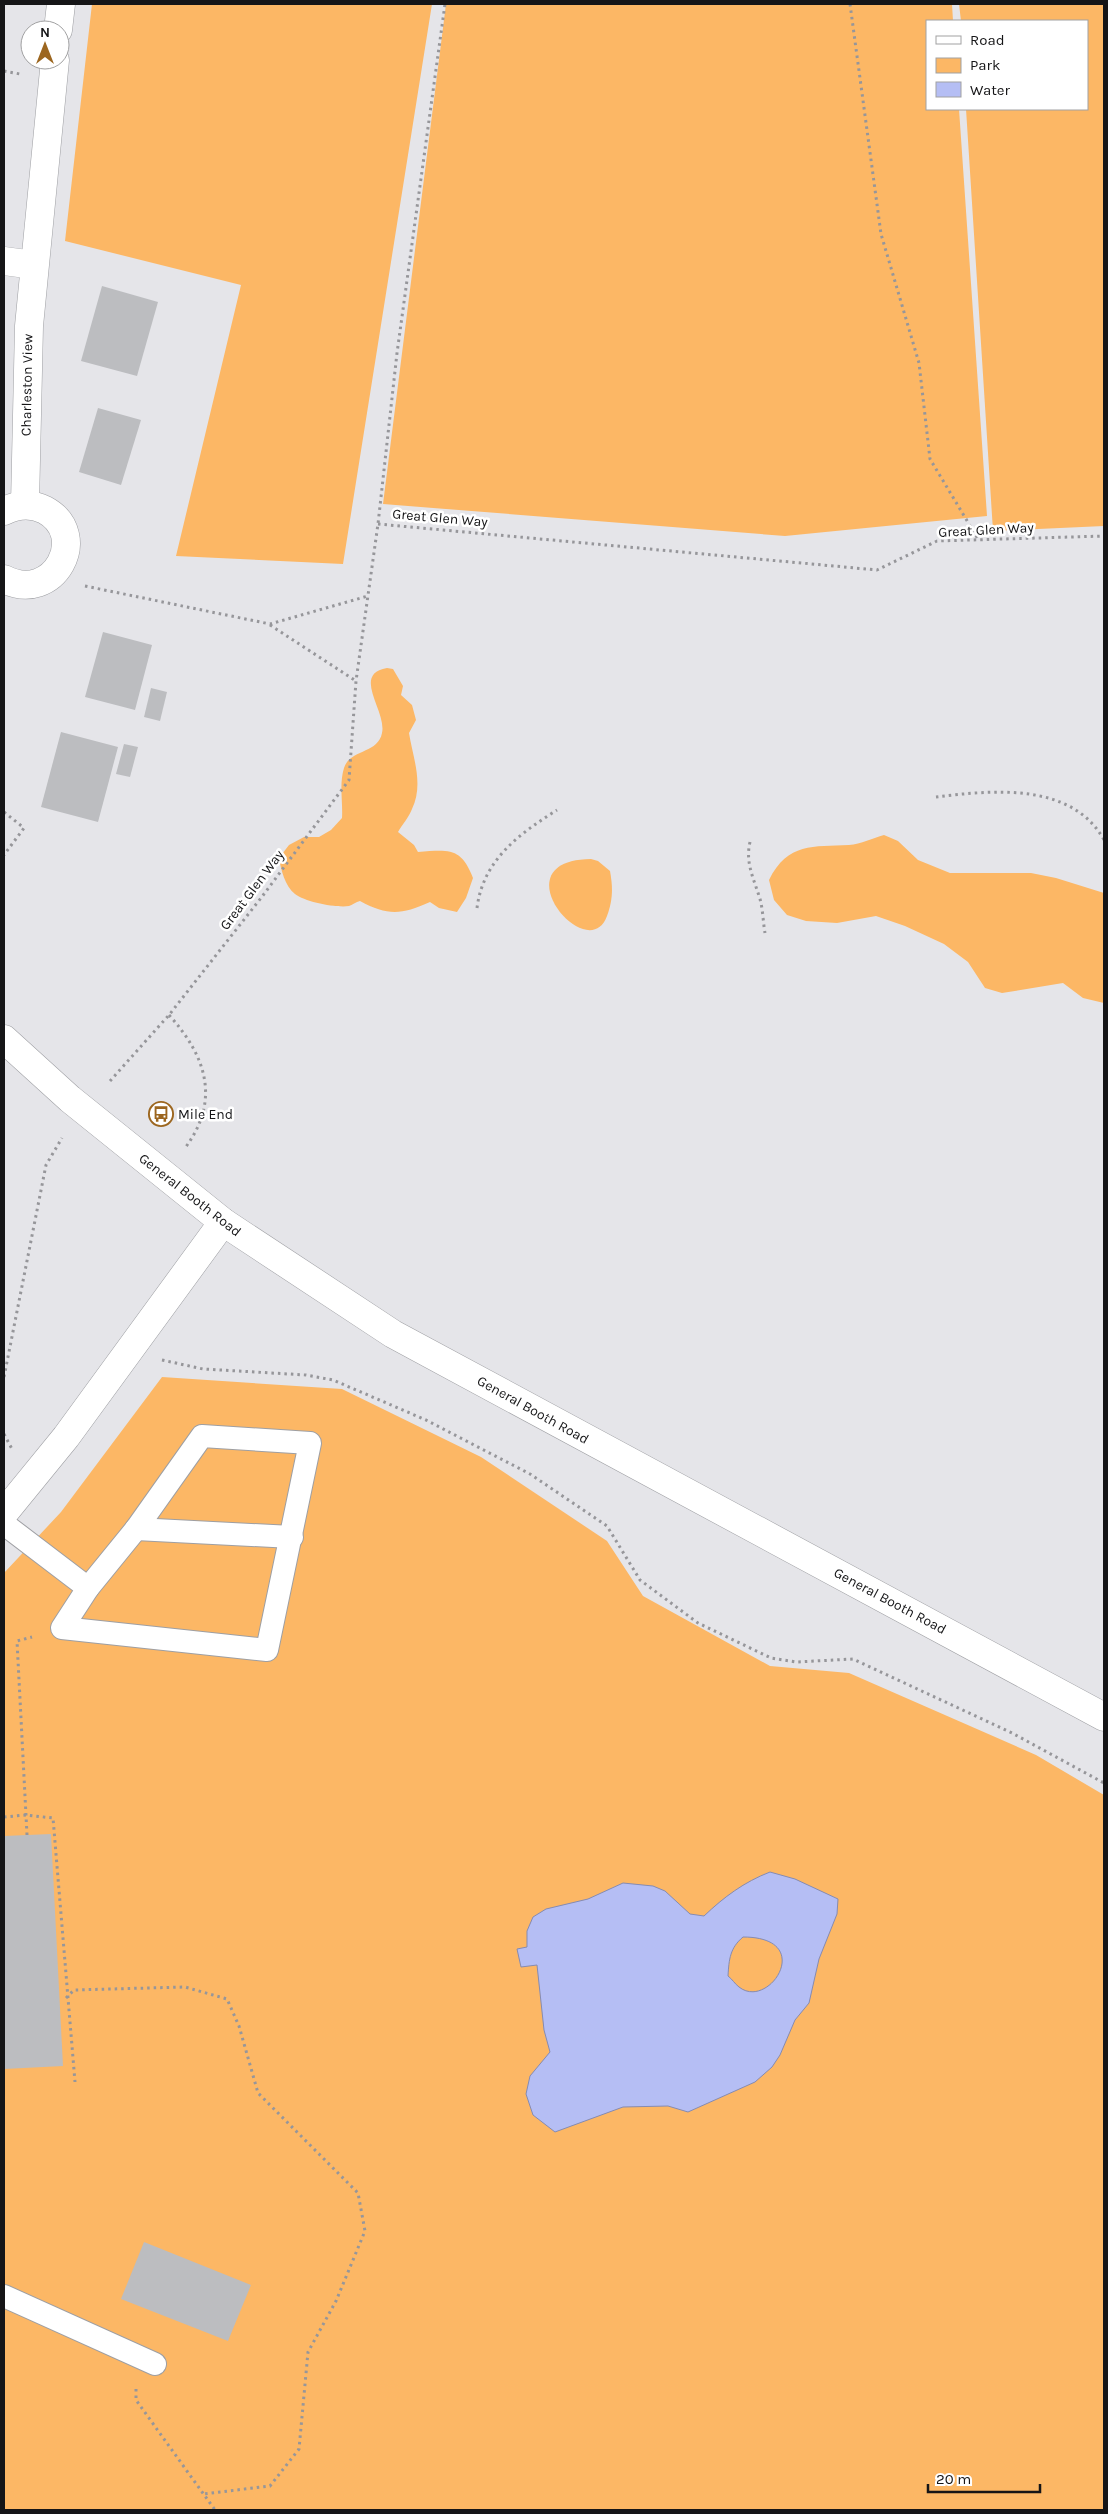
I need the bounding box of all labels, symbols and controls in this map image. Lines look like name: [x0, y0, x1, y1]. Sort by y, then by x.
north arrow: [20, 20, 70, 70]
legend: [926, 20, 1088, 110]
text: N: [40, 24, 50, 41]
text: Road: [970, 31, 1005, 49]
text: Park: [970, 56, 1000, 74]
text: Water: [970, 81, 1011, 99]
street label: Charleston View: [18, 334, 36, 436]
street label: Great Glen Way: [392, 505, 489, 531]
street label: Great Glen Way: [938, 519, 1035, 541]
street label: Great Glen Way: [216, 846, 288, 933]
bus stop icon: Mile End: [148, 1101, 174, 1127]
place label: Mile End: [178, 1106, 233, 1123]
street label: General Booth Road: [135, 1150, 245, 1240]
street label: General Booth Road: [474, 1372, 592, 1448]
street label: General Booth Road: [831, 1564, 949, 1638]
scale bar: [928, 2462, 1040, 2494]
text: 20 m: [936, 2470, 971, 2488]

